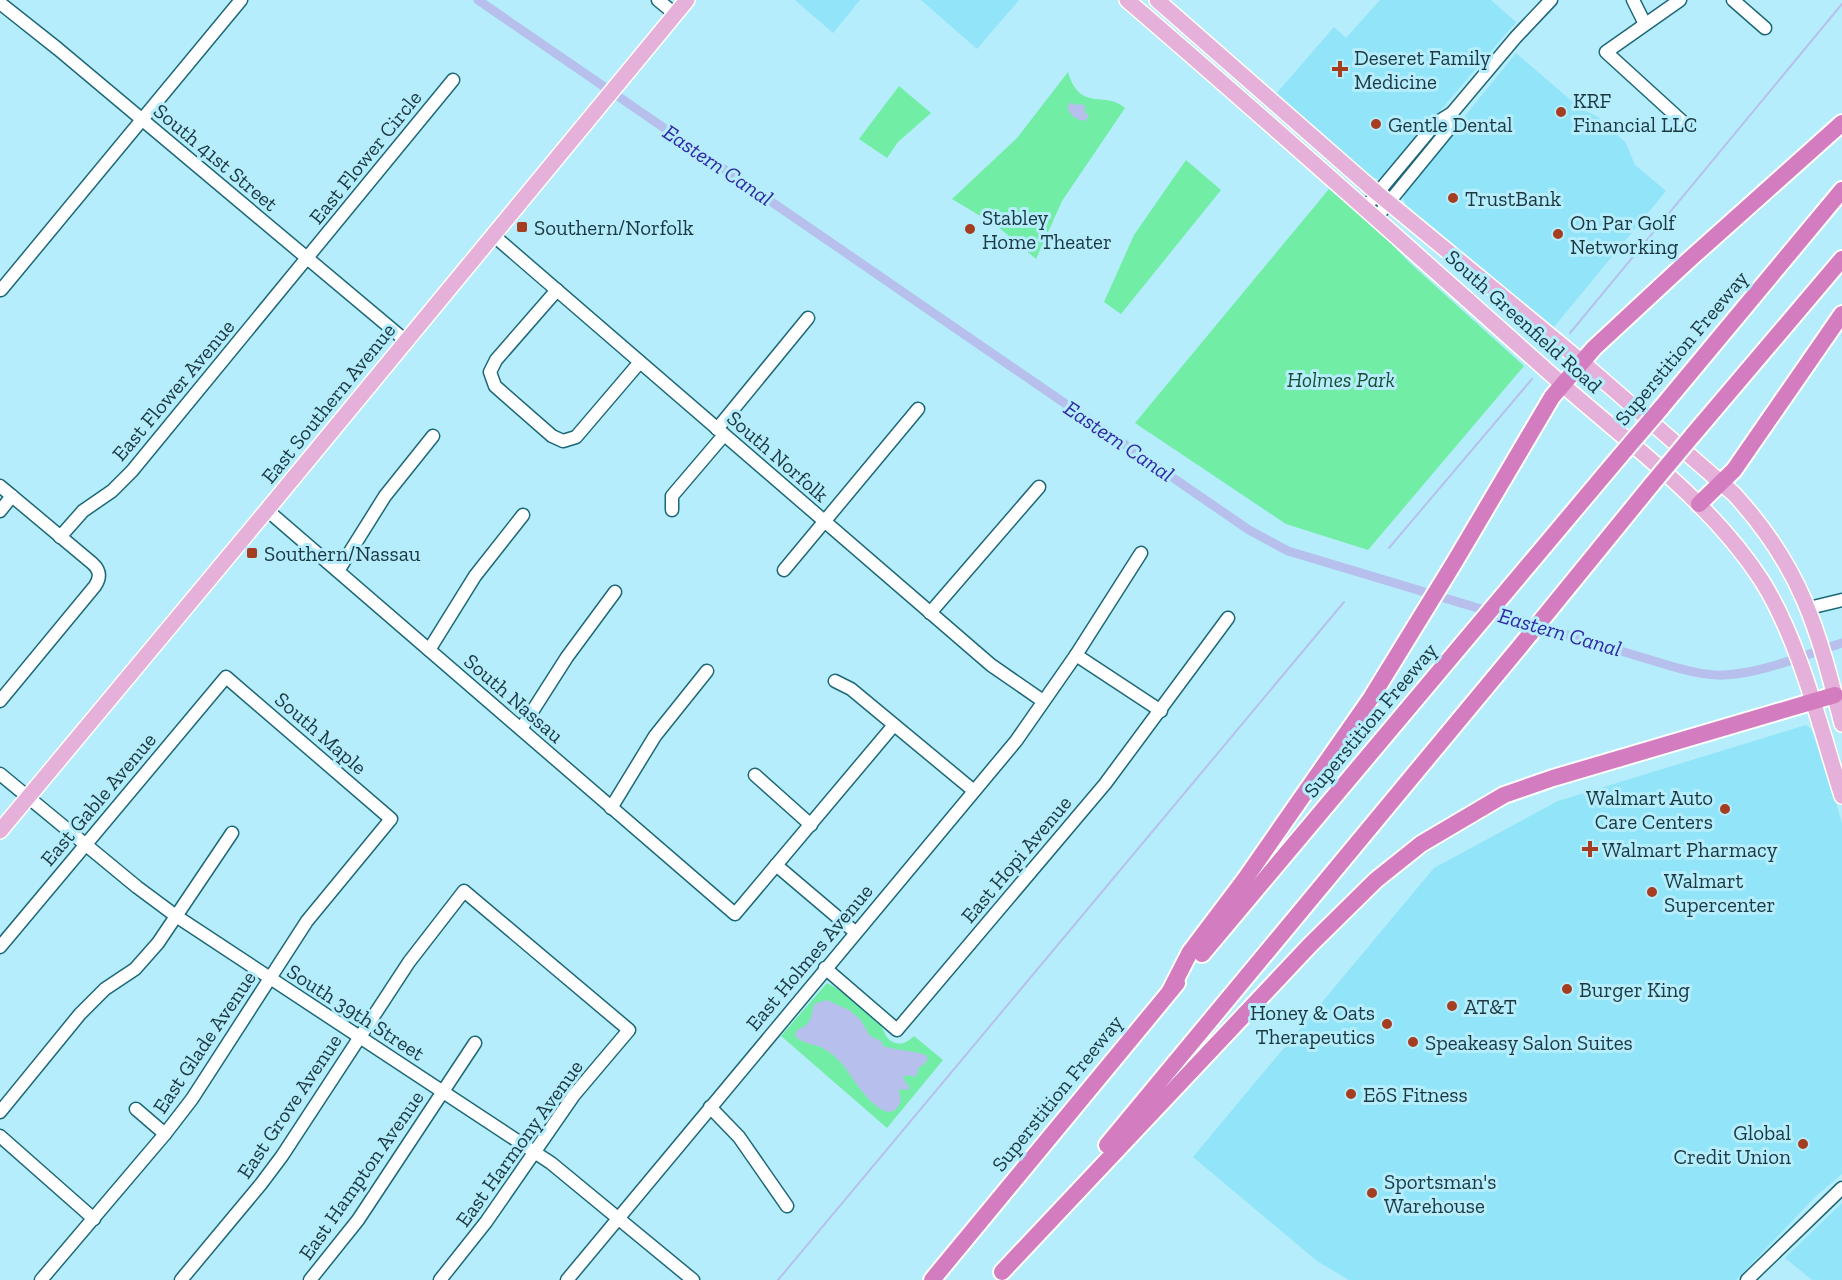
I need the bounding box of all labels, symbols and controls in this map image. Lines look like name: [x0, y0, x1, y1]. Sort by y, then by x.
place label: Deseret Family Medicine: [1354, 45, 1491, 94]
marker: Deseret Family Medicine: [1331, 60, 1349, 78]
street label: East Flower Circle: [304, 85, 427, 229]
place label: KRF Financial LLC: [1573, 88, 1697, 137]
street label: South 41st Street: [149, 98, 283, 216]
marker: KRF Financial LLC: [1554, 105, 1568, 119]
place label: Gentle Dental: [1388, 112, 1513, 137]
marker: Gentle Dental: [1369, 117, 1383, 131]
water label: Eastern Canal: [658, 118, 778, 212]
place label: TrustBank: [1465, 186, 1561, 211]
marker: TrustBank: [1446, 191, 1460, 205]
place label: Stabley Home Theater: [982, 205, 1112, 254]
place label: On Par Golf Networking: [1570, 210, 1679, 259]
place label: Southern/Norfolk: [534, 215, 694, 240]
marker: Southern/Norfolk: [515, 220, 529, 234]
marker: Stabley Home Theater: [963, 222, 977, 236]
marker: On Par Golf Networking: [1551, 227, 1565, 241]
street label: South Greenfield Road: [1441, 244, 1608, 398]
street label: Superstition Freeway: [1609, 265, 1753, 430]
street label: East Flower Avenue: [107, 314, 240, 466]
street label: East Southern Avenue: [256, 318, 400, 488]
park label: Holmes Park: [1287, 367, 1395, 392]
water label: Eastern Canal: [1059, 394, 1179, 488]
street label: South Norfolk: [722, 405, 834, 507]
place label: Southern/Nassau: [264, 541, 421, 566]
marker: Southern/Nassau: [245, 546, 259, 560]
water label: Eastern Canal: [1495, 602, 1625, 662]
street label: Superstition Freeway: [1298, 637, 1442, 802]
street label: South Nassau: [459, 648, 569, 748]
street label: South Maple: [270, 686, 372, 780]
street label: East Gable Avenue: [35, 727, 161, 871]
place label: Walmart Auto Care Centers: [1586, 785, 1713, 834]
street label: East Hopi Avenue: [955, 790, 1077, 928]
marker: Walmart Auto Care Centers: [1718, 802, 1732, 816]
place label: Walmart Pharmacy: [1602, 837, 1778, 862]
marker: Walmart Pharmacy: [1583, 842, 1597, 856]
place label: Walmart Supercenter: [1664, 868, 1775, 917]
street label: East Holmes Avenue: [740, 878, 878, 1035]
marker: Walmart Supercenter: [1645, 885, 1659, 899]
street label: South 39th Street: [283, 958, 430, 1066]
street label: East Glade Avenue: [147, 966, 261, 1118]
place label: Burger King: [1579, 977, 1690, 1002]
marker: Burger King: [1560, 982, 1574, 996]
place label: AT&T: [1464, 994, 1517, 1019]
marker: AT&T: [1445, 999, 1459, 1013]
place label: Honey & Oats Therapeutics: [1250, 1000, 1375, 1049]
street label: Superstition Freeway: [986, 1010, 1128, 1176]
marker: Honey & Oats Therapeutics: [1380, 1017, 1394, 1031]
street label: East Grove Avenue: [231, 1029, 347, 1183]
place label: Speakeasy Salon Suites: [1425, 1030, 1633, 1055]
marker: Speakeasy Salon Suites: [1406, 1035, 1420, 1049]
street label: East Harmony Avenue: [450, 1055, 588, 1231]
place label: EōS Fitness: [1363, 1082, 1468, 1107]
street label: East Hampton Avenue: [293, 1085, 429, 1264]
marker: EōS Fitness: [1344, 1087, 1358, 1101]
place label: Global Credit Union: [1673, 1120, 1791, 1169]
marker: Global Credit Union: [1796, 1137, 1810, 1151]
place label: Sportsman's Warehouse: [1384, 1169, 1497, 1218]
marker: Sportsman's Warehouse: [1365, 1186, 1379, 1200]

